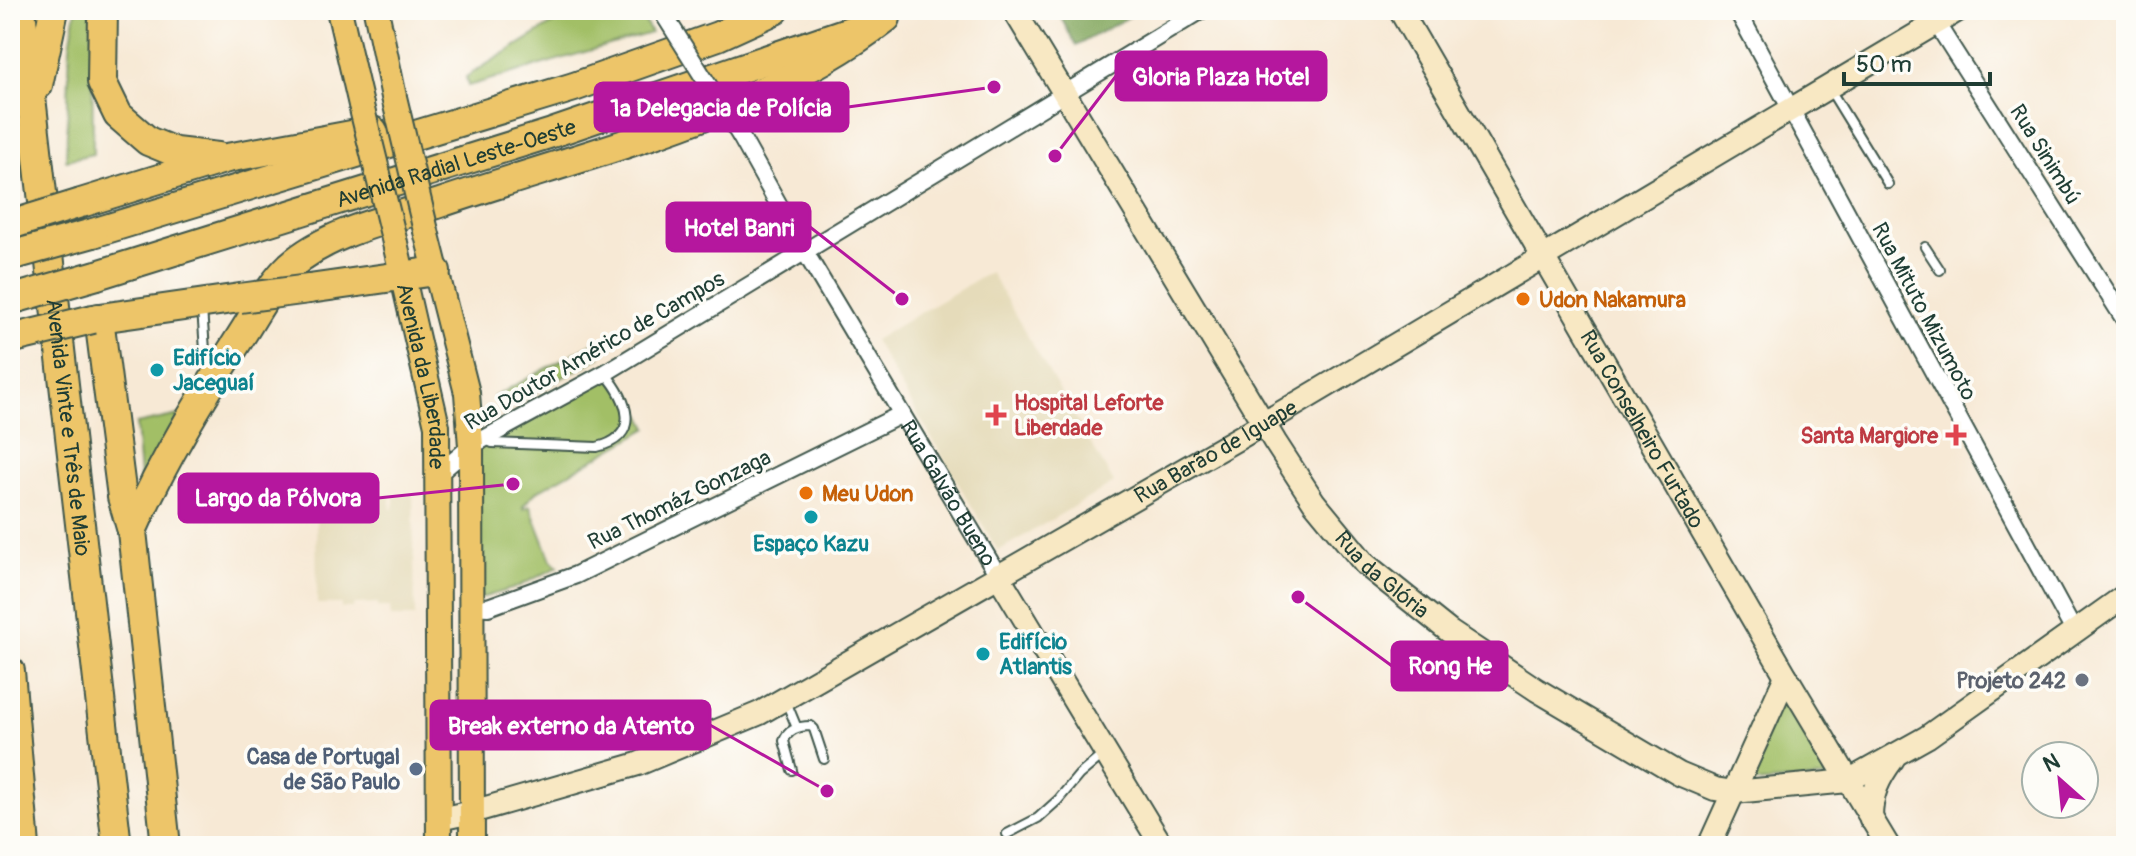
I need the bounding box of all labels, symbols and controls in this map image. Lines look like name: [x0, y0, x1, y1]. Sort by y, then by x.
scale bar: [1844, 36, 1990, 86]
text: 50 m: [1856, 50, 1912, 79]
callout: Gloria Plaza Hotel: [1116, 52, 1326, 100]
text: Gloria Plaza Hotel: [1132, 63, 1310, 92]
callout: 1ª Delegacia de Polícia: [595, 83, 848, 131]
text: 1ª Delegacia de Polícia: [610, 94, 832, 123]
street label: Rua Sinimbú: [2003, 99, 2087, 210]
street label: Avenida Radial Leste-Oeste: [333, 113, 580, 215]
callout: Hotel Banri: [667, 203, 810, 251]
text: Hotel Banri: [684, 214, 794, 243]
street label: Rua Mituto Mizumoto: [1865, 218, 1983, 405]
street label: Rua Doutor Américo de Campos: [460, 265, 730, 437]
street label: Avenida da Liberdade: [390, 280, 450, 469]
place label: Udon Nakamura: [1539, 286, 1686, 314]
marker: Udon Nakamura: [1514, 290, 1532, 308]
street label: Avenida Vinte e Três de Maio: [39, 297, 97, 558]
street label: Rua Conselheiro Furtado: [1573, 325, 1710, 534]
place label: Edifício Jaceguaí: [173, 344, 254, 397]
marker: Edifício Jaceguaí: [148, 361, 166, 379]
place label: Hospital Leforte Liberdade: [1014, 389, 1164, 442]
street label: Rua Barão de Iguape: [1129, 394, 1303, 510]
marker: Hospital Leforte Liberdade: [985, 404, 1007, 426]
street label: Rua Galvão Bueno: [894, 415, 1003, 572]
place label: Santa Margiore: [1801, 422, 1939, 450]
marker: Santa Margiore: [1945, 424, 1967, 446]
street label: Rua Thomáz Gonzaga: [583, 443, 776, 556]
callout: Largo da Pólvora: [179, 474, 378, 522]
place label: Meu Udon: [822, 480, 913, 508]
text: Largo da Pólvora: [194, 484, 362, 513]
marker: Meu Udon: [797, 484, 815, 502]
marker: Espaço Kazu: [802, 508, 820, 526]
street label: Rua da Glória: [1328, 525, 1434, 625]
place label: Espaço Kazu: [753, 530, 869, 558]
place label: Edifício Atlantis: [999, 628, 1072, 681]
callout: Rong He: [1392, 642, 1507, 690]
marker: Edifício Atlantis: [974, 645, 992, 663]
text: Rong He: [1408, 652, 1493, 681]
place label: Projeto 242: [1956, 667, 2066, 695]
marker: Projeto 242: [2073, 671, 2091, 689]
callout: Break externo da Atento: [431, 701, 710, 749]
text: Break externo da Atento: [448, 712, 694, 741]
north arrow: [2020, 740, 2100, 820]
place label: Casa de Portugal de São Paulo: [246, 743, 400, 796]
text: N: [2038, 747, 2064, 779]
marker: Casa de Portugal de São Paulo: [407, 760, 425, 778]

